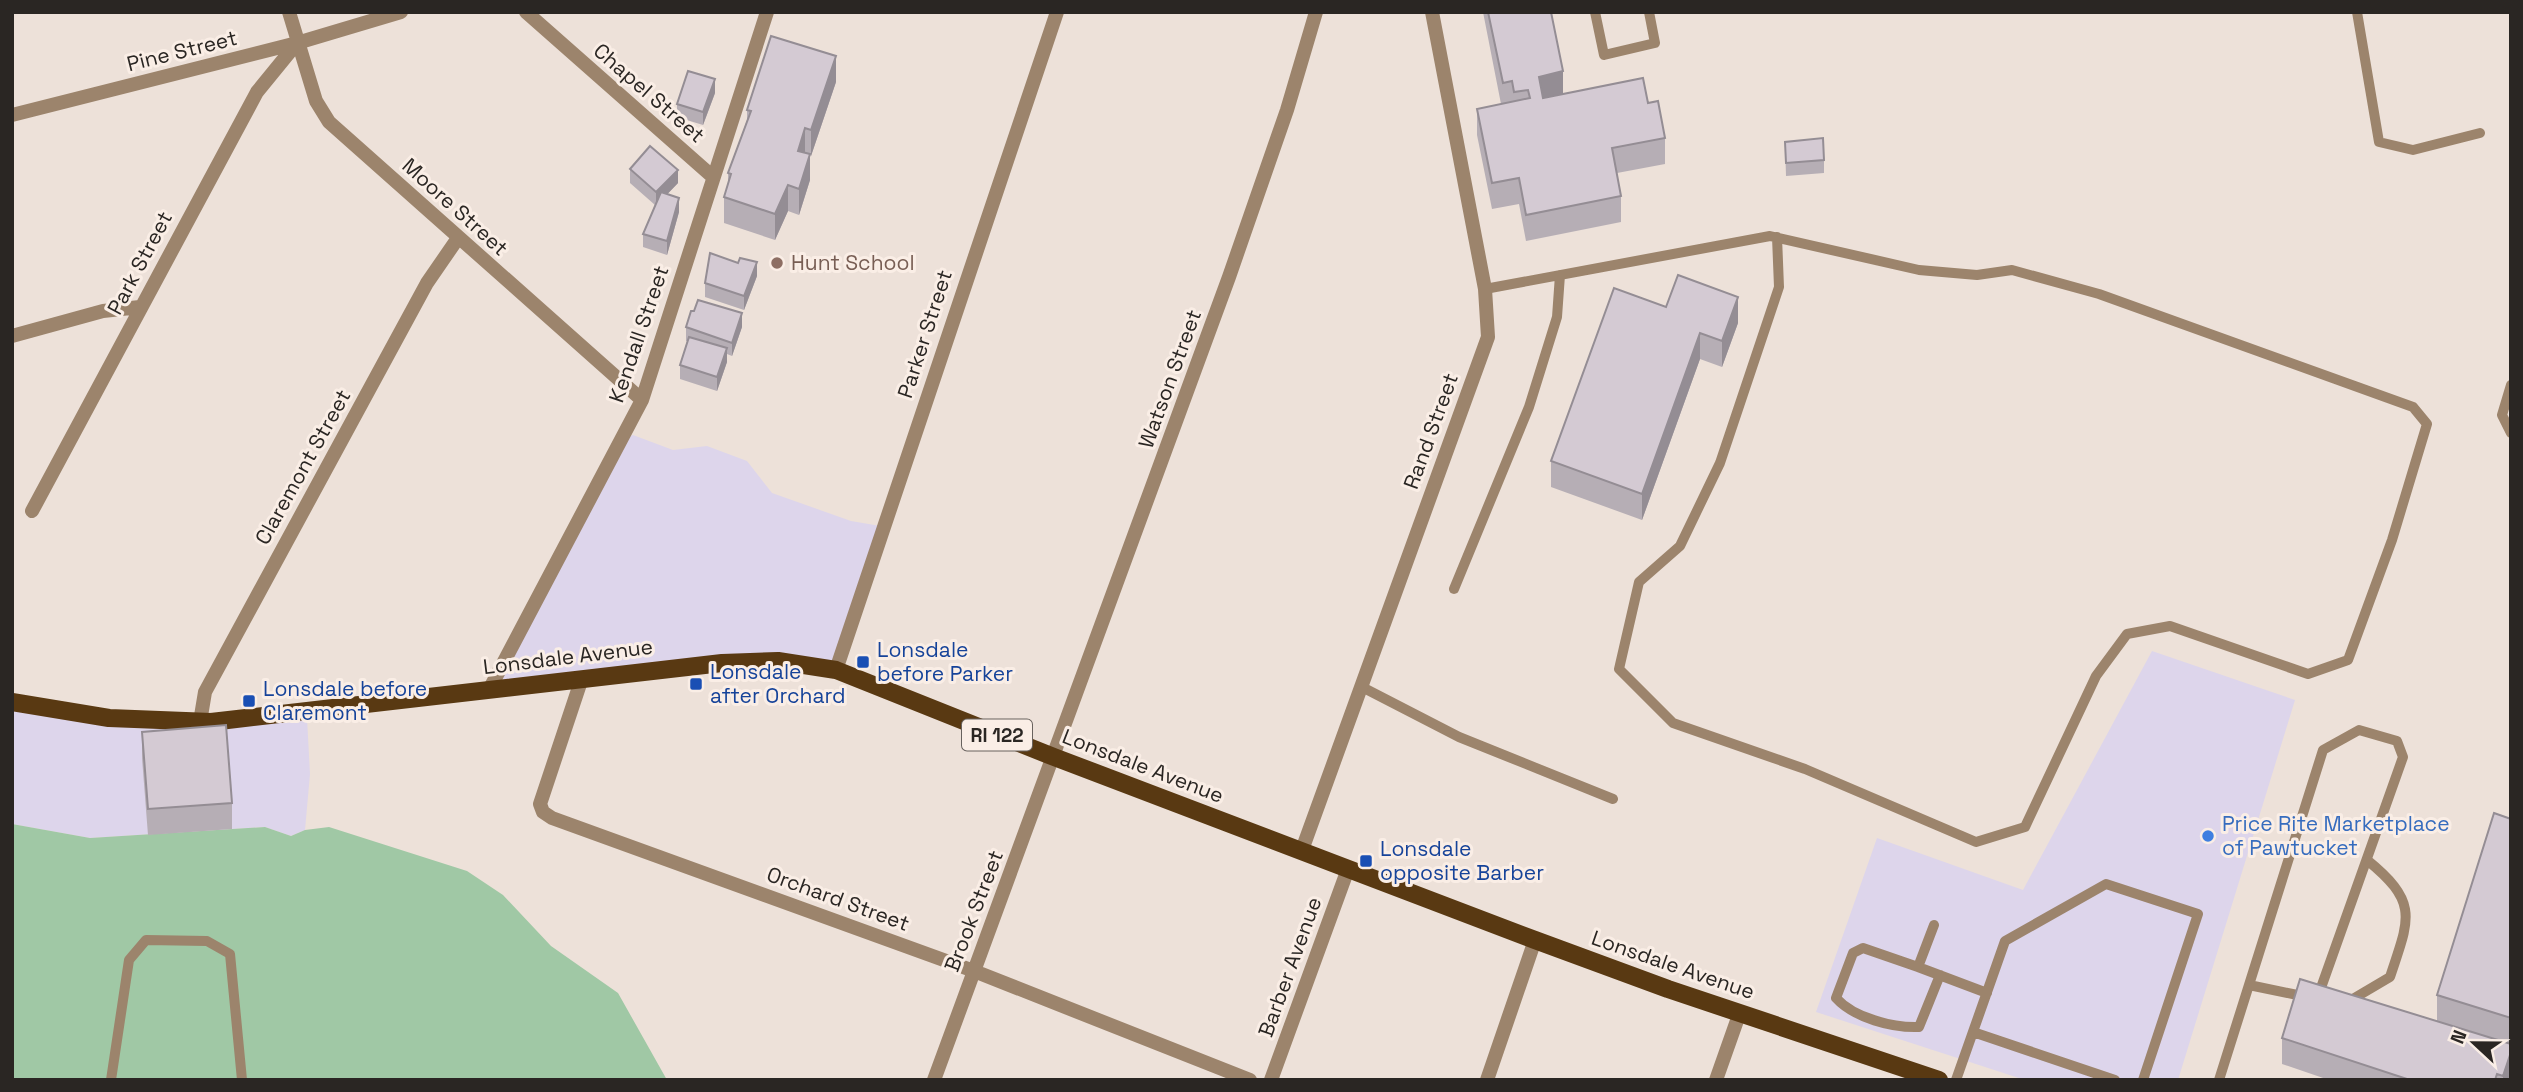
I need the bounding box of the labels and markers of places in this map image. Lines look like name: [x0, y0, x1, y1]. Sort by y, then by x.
place label: Hunt School: [791, 249, 915, 276]
marker: Hunt School: [769, 255, 785, 271]
place label: Lonsdale before Parker: [877, 636, 1013, 687]
marker: Lonsdale before Parker: [855, 654, 871, 670]
place label: Lonsdale after Orchard: [710, 658, 846, 709]
place label: Lonsdale before Claremont: [263, 675, 427, 726]
marker: Lonsdale after Orchard: [688, 676, 704, 692]
marker: Lonsdale before Claremont: [241, 693, 257, 709]
place label: Price Rite Marketplace of Pawtucket: [2222, 810, 2450, 861]
marker: Price Rite Marketplace of Pawtucket: [2200, 828, 2216, 844]
place label: Lonsdale opposite Barber: [1380, 835, 1544, 886]
marker: Lonsdale opposite Barber: [1358, 853, 1374, 869]

